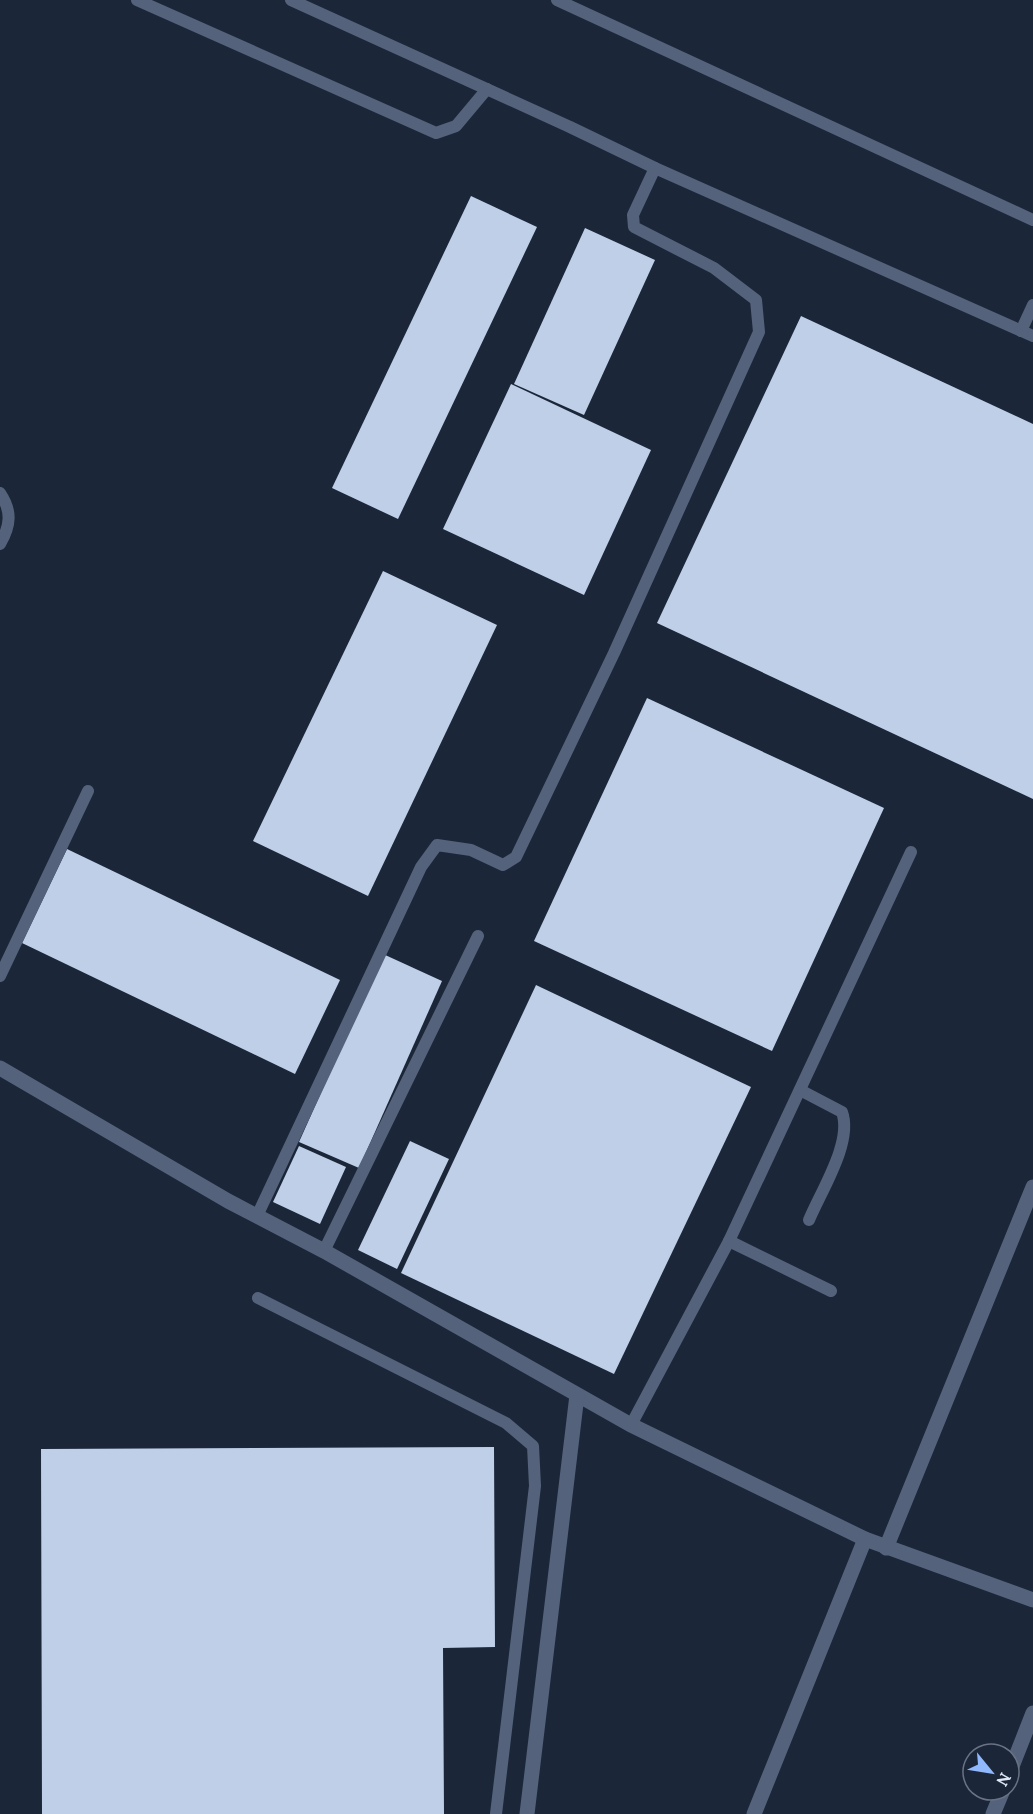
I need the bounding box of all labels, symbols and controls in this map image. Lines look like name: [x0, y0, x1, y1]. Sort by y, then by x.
north arrow: [961, 1742, 1021, 1802]
text: N: [992, 1769, 1016, 1790]

